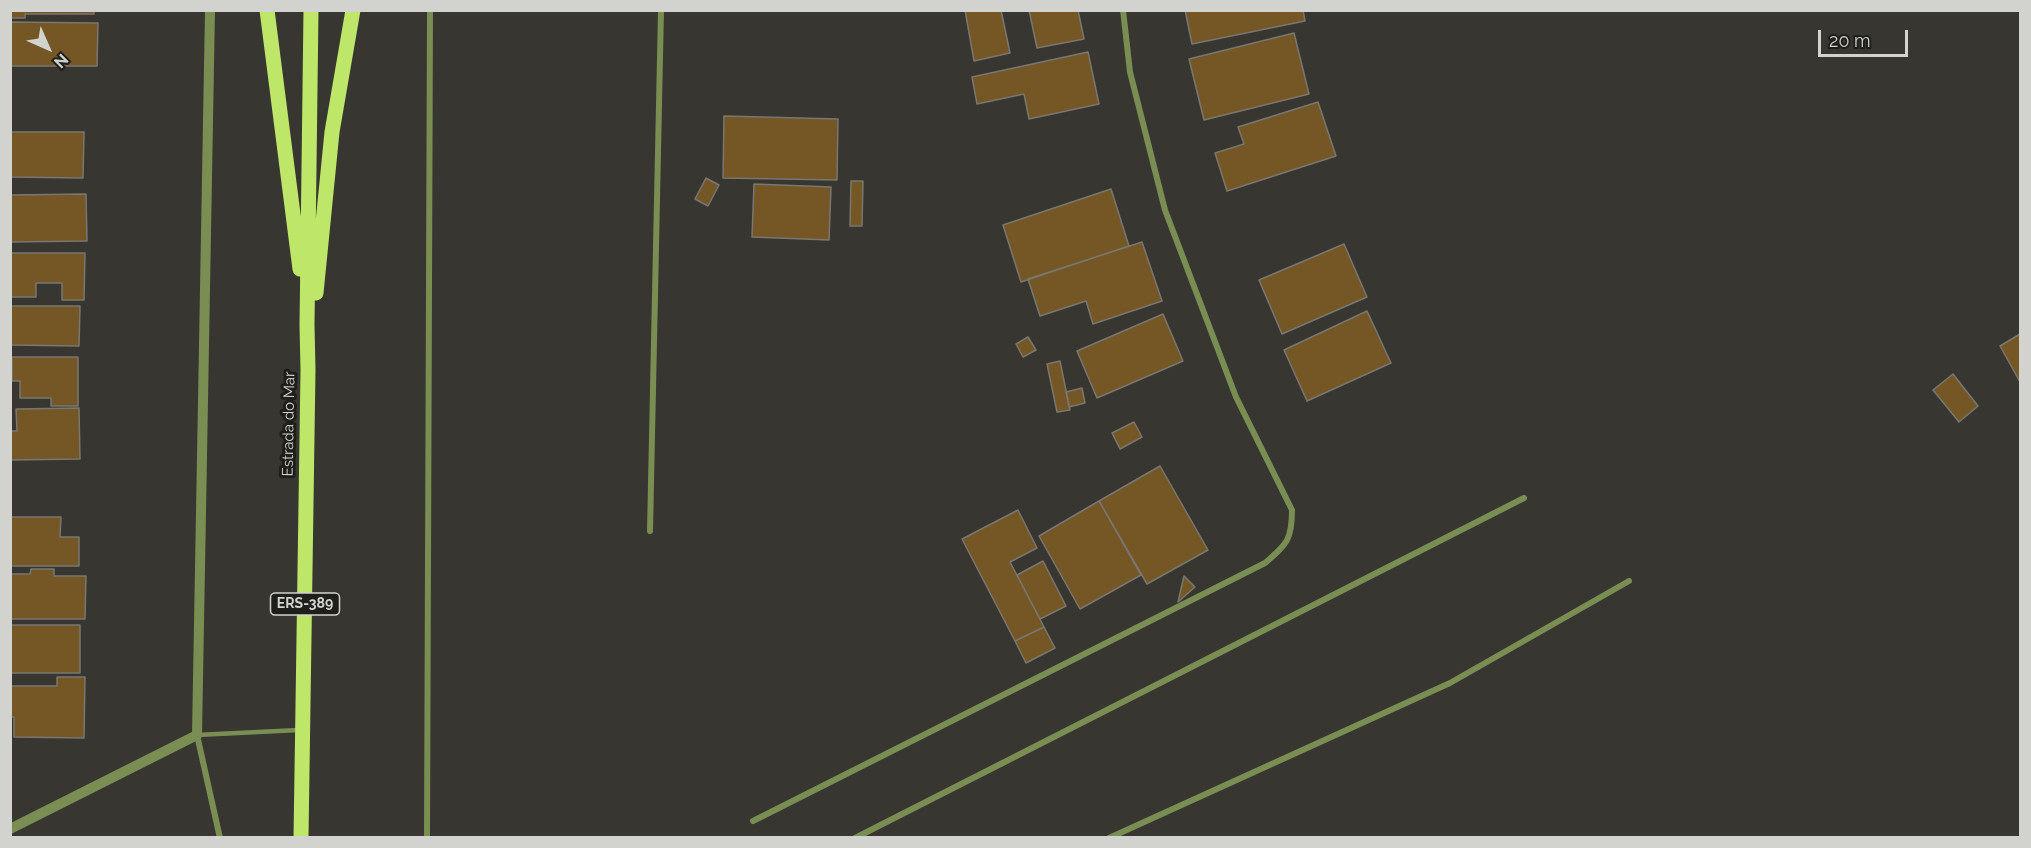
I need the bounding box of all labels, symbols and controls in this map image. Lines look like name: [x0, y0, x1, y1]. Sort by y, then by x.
north arrow: [18, 18, 78, 78]
scale bar: [1821, 18, 1911, 56]
text: 20 m: [1829, 30, 1871, 51]
text: N: [50, 50, 72, 72]
street label: Estrada do Mar: [279, 371, 299, 477]
road number: ERS-389: [270, 593, 340, 615]

